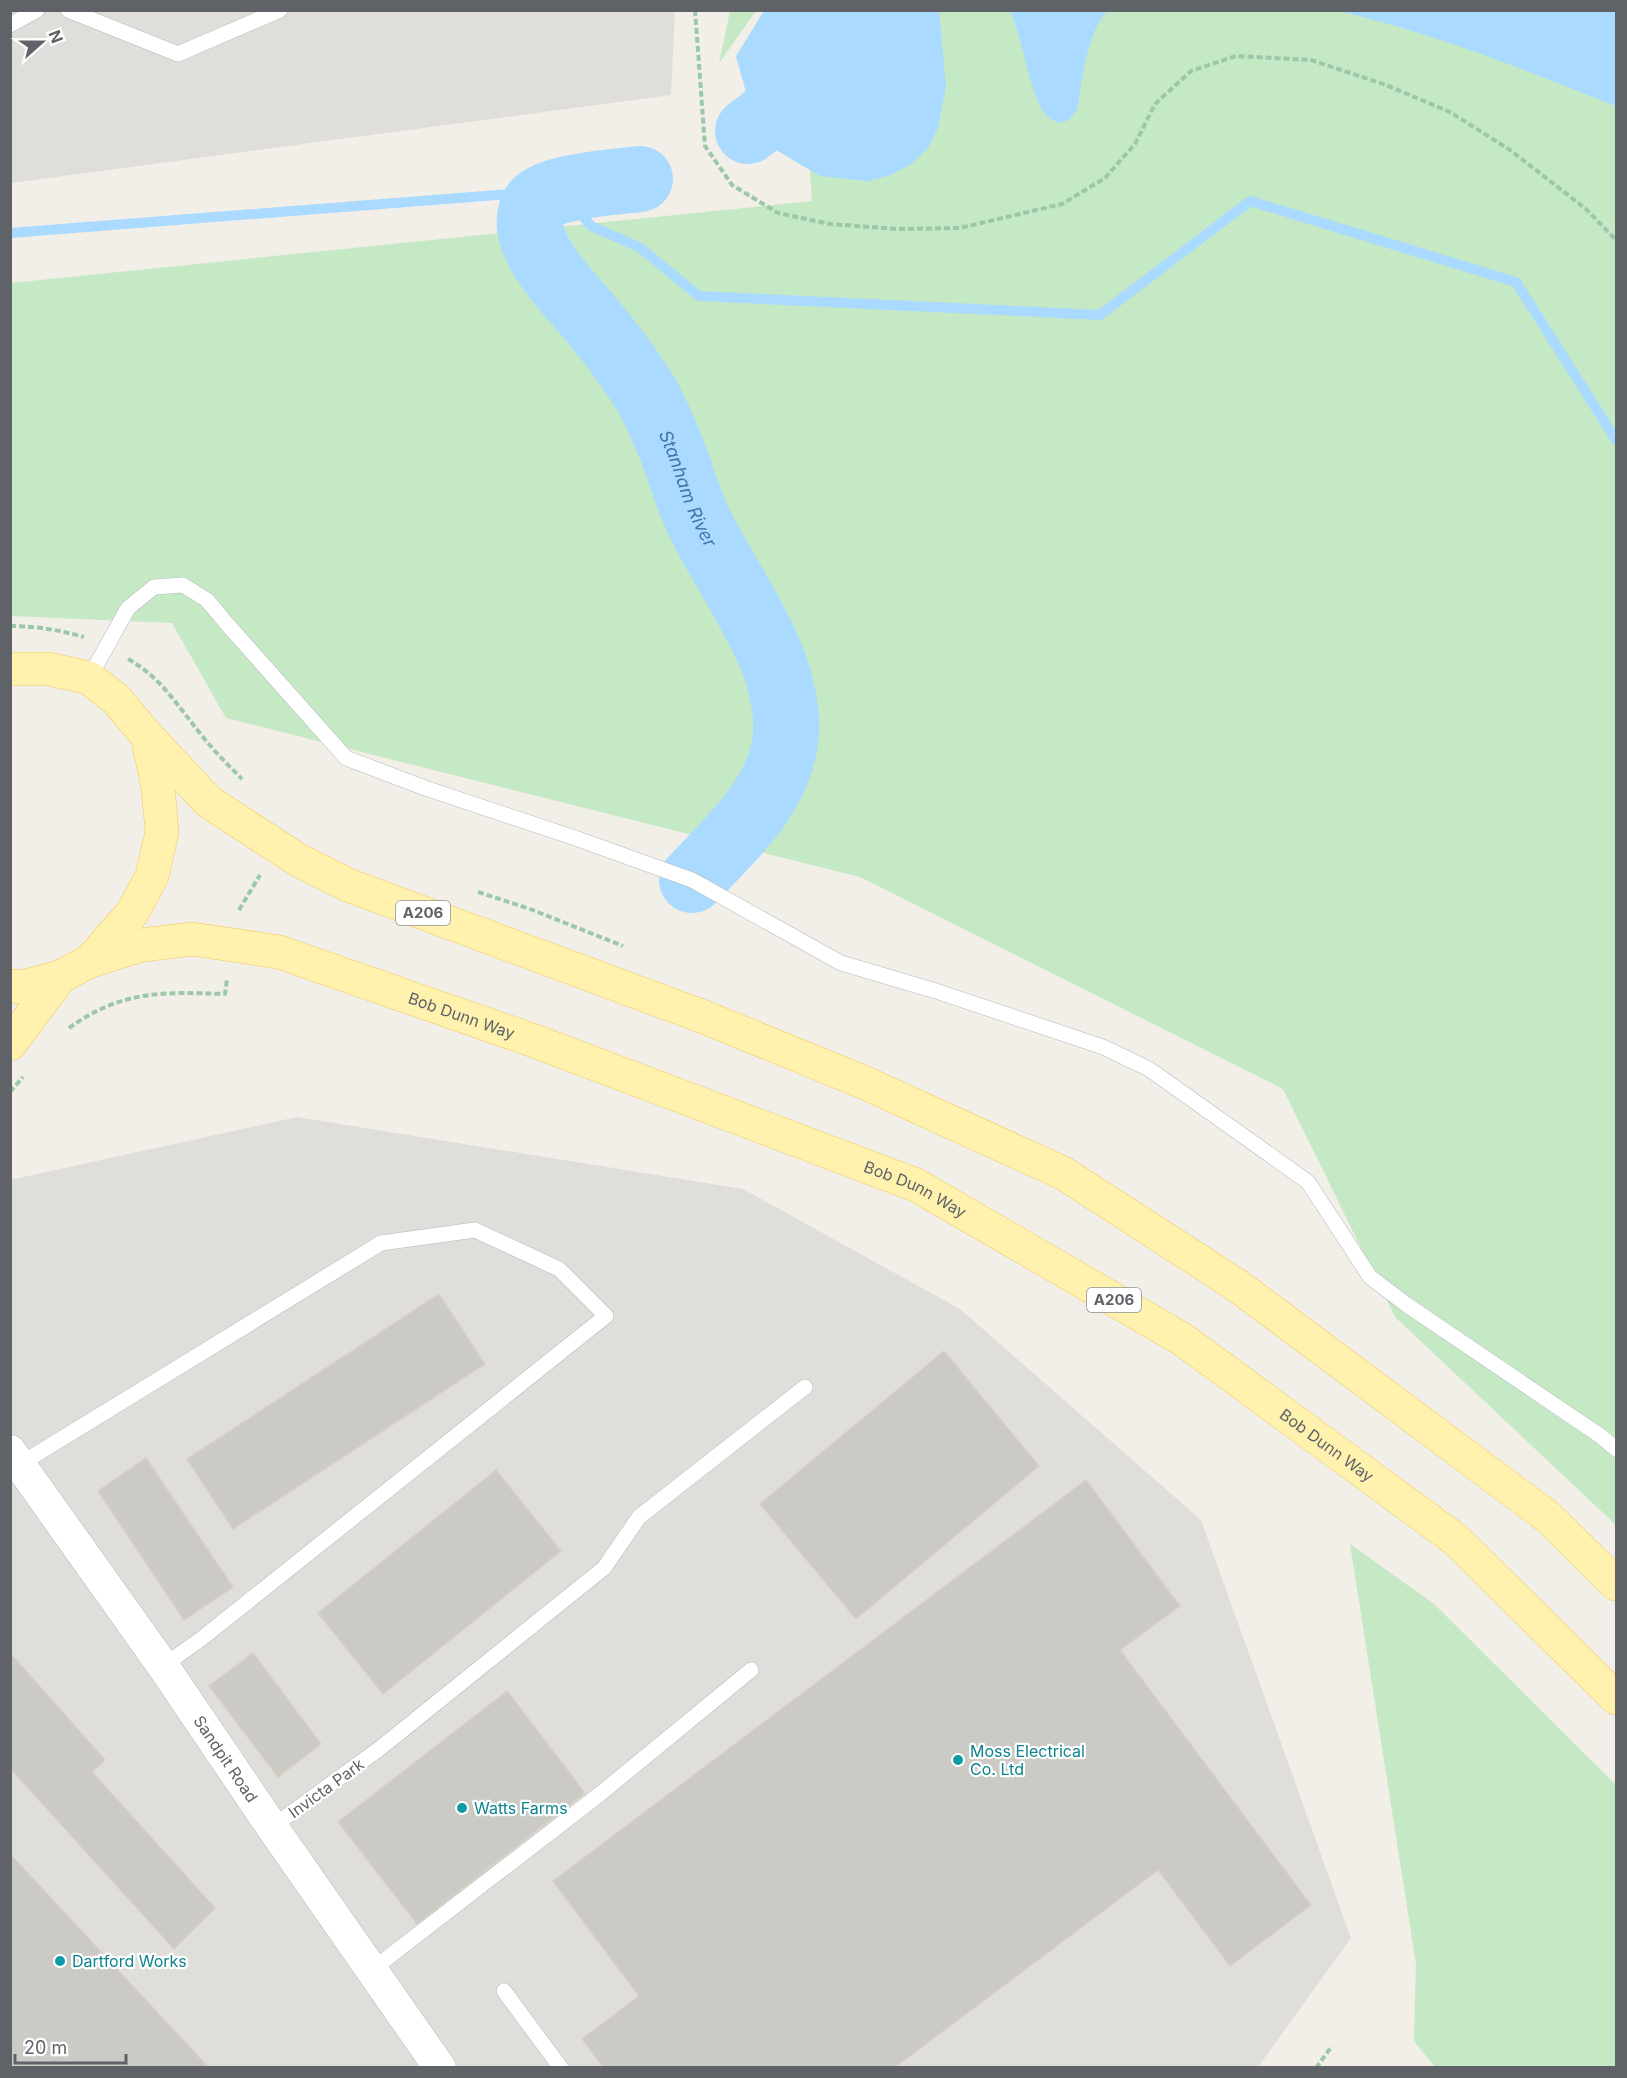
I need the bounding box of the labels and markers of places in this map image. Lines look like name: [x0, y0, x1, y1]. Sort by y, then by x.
place label: Moss Electrical Co. Ltd: [970, 1741, 1085, 1779]
marker: Moss Electrical Co. Ltd: [951, 1753, 965, 1767]
place label: Watts Farms: [474, 1798, 568, 1818]
marker: Watts Farms: [455, 1801, 469, 1815]
place label: Dartford Works: [72, 1951, 187, 1971]
marker: Dartford Works: [53, 1954, 67, 1968]

